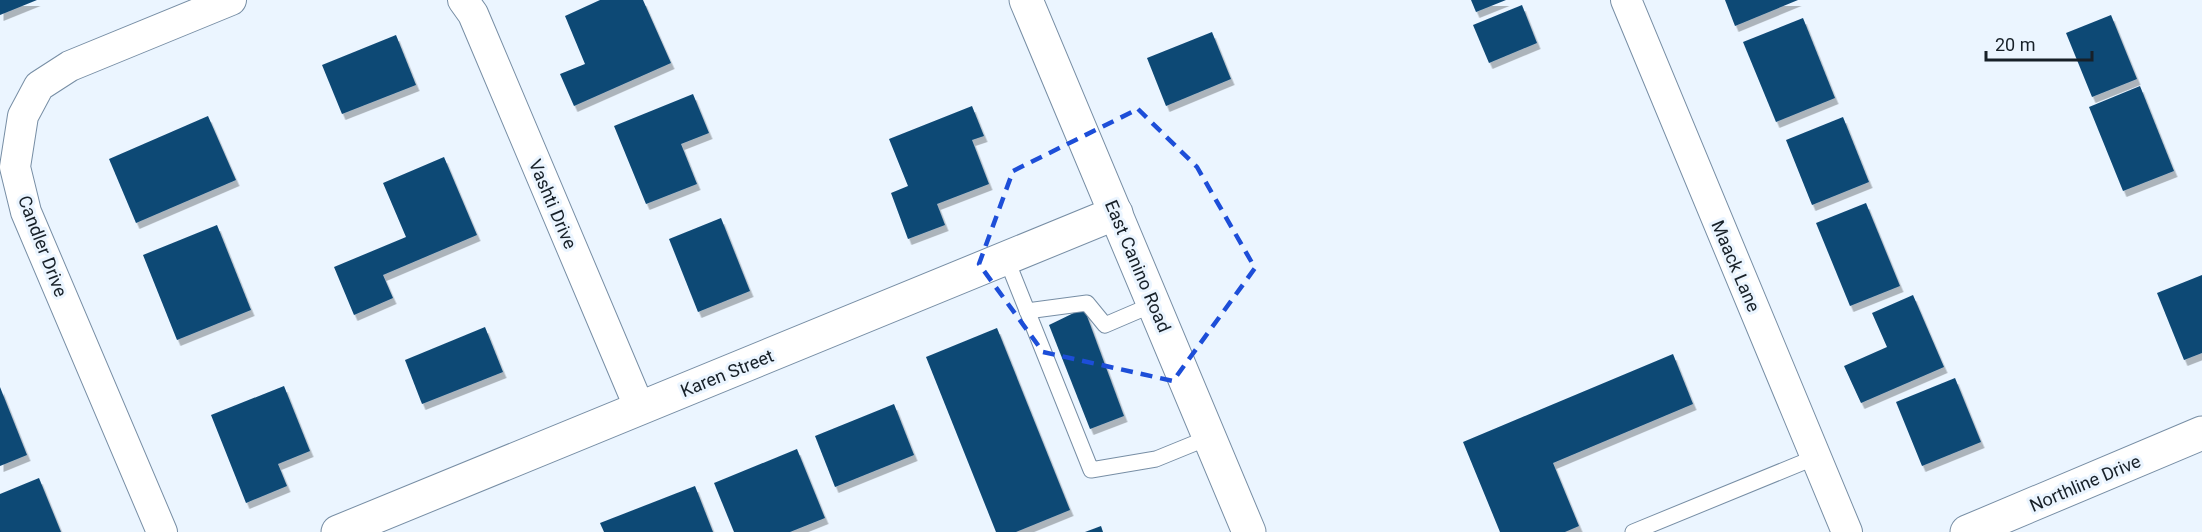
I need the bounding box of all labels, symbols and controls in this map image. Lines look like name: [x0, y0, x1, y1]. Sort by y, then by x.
scale bar: [1986, 24, 2092, 62]
text: 20 m: [1995, 34, 2035, 55]
street label: Vashti Drive: [525, 156, 581, 252]
street label: Candler Drive: [14, 193, 72, 299]
street label: East Canino Road: [1101, 197, 1175, 335]
street label: Maack Lane: [1707, 217, 1765, 315]
street label: Karen Street: [677, 345, 777, 401]
street label: Northline Drive: [2026, 450, 2144, 516]

